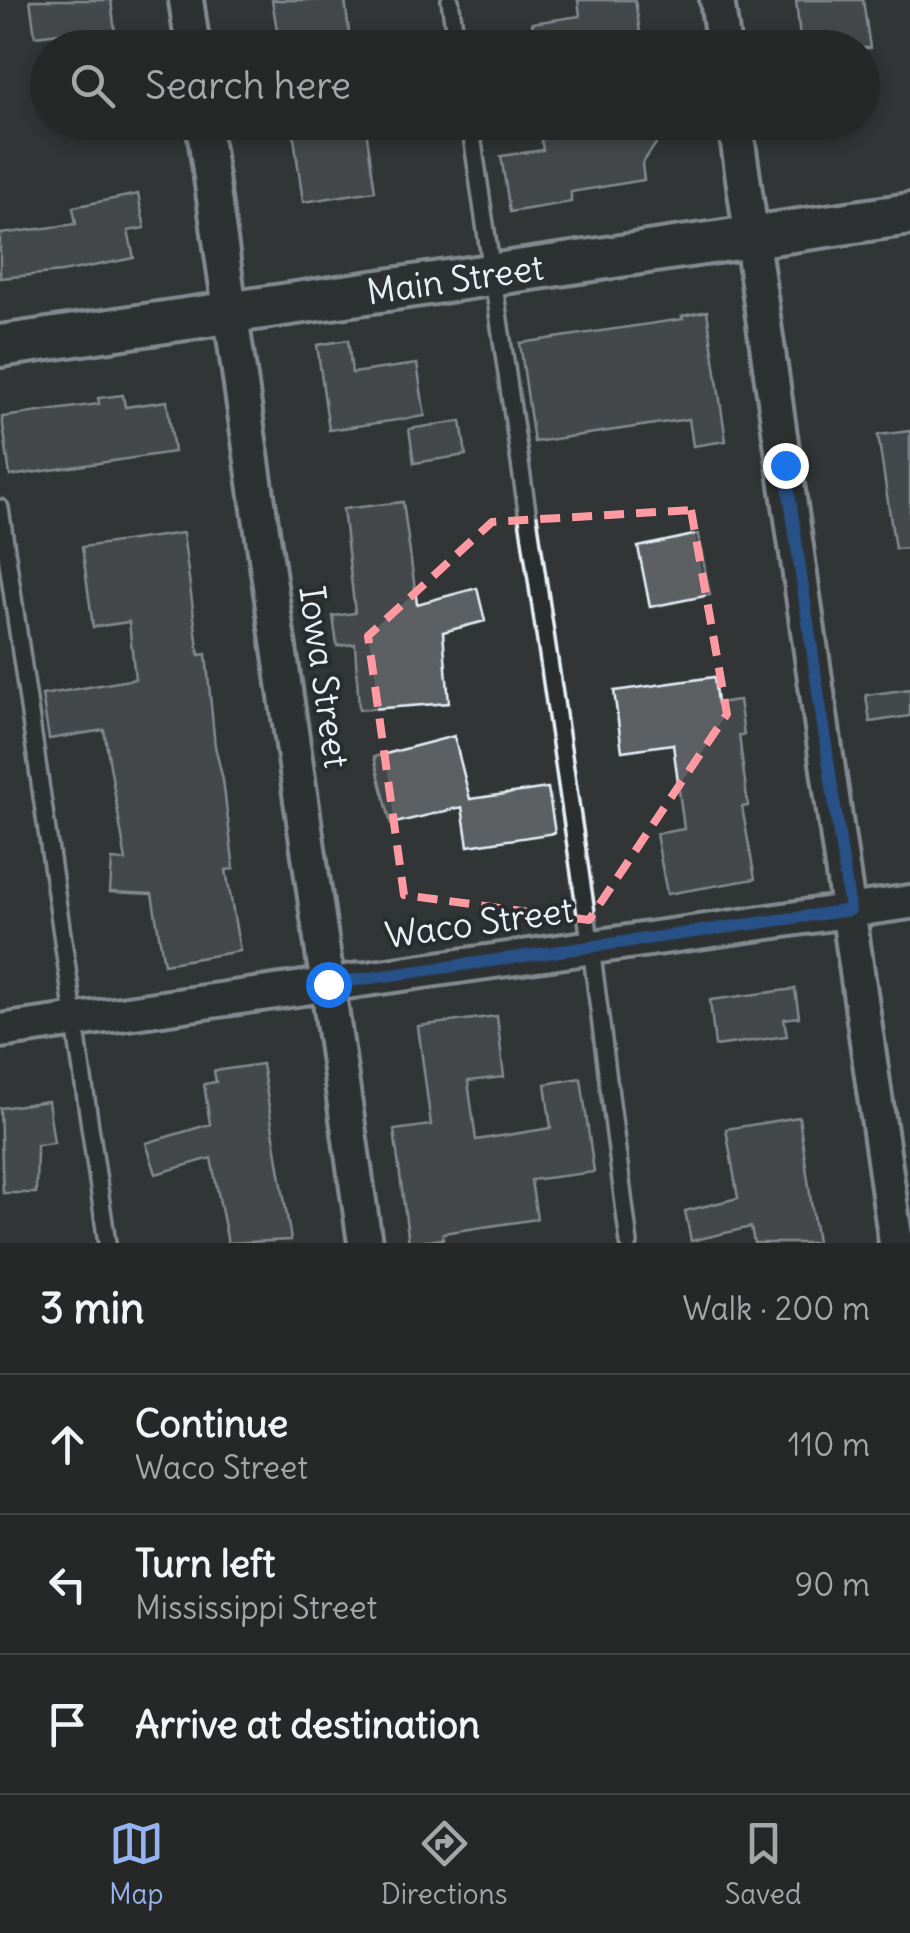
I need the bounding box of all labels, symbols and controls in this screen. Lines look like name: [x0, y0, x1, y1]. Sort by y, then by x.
search box: [30, 30, 880, 140]
icon: search: [65, 58, 120, 113]
text: Search here: [145, 62, 351, 109]
street label: Main Street: [364, 244, 547, 314]
route end: [763, 443, 809, 489]
street label: Iowa Street: [290, 583, 360, 771]
street label: Waco Street: [382, 887, 576, 957]
route start: [306, 962, 352, 1008]
text: 3 min: [40, 1282, 144, 1334]
text: Walk · 200 m: [683, 1288, 870, 1329]
text: Continue: [135, 1400, 288, 1447]
icon: ahead: [40, 1417, 95, 1472]
text: 110 m: [788, 1424, 870, 1465]
text: Waco Street: [135, 1447, 308, 1488]
text: Turn left: [135, 1540, 275, 1587]
icon: left: [40, 1557, 95, 1612]
text: 90 m: [795, 1564, 870, 1605]
text: Mississippi Street: [135, 1587, 377, 1628]
icon: arrive: [40, 1697, 95, 1752]
text: Arrive at destination: [135, 1701, 480, 1748]
tab: Map: [109, 1816, 164, 1912]
tab: Directions: [381, 1816, 507, 1912]
tab: Saved: [725, 1816, 801, 1912]

